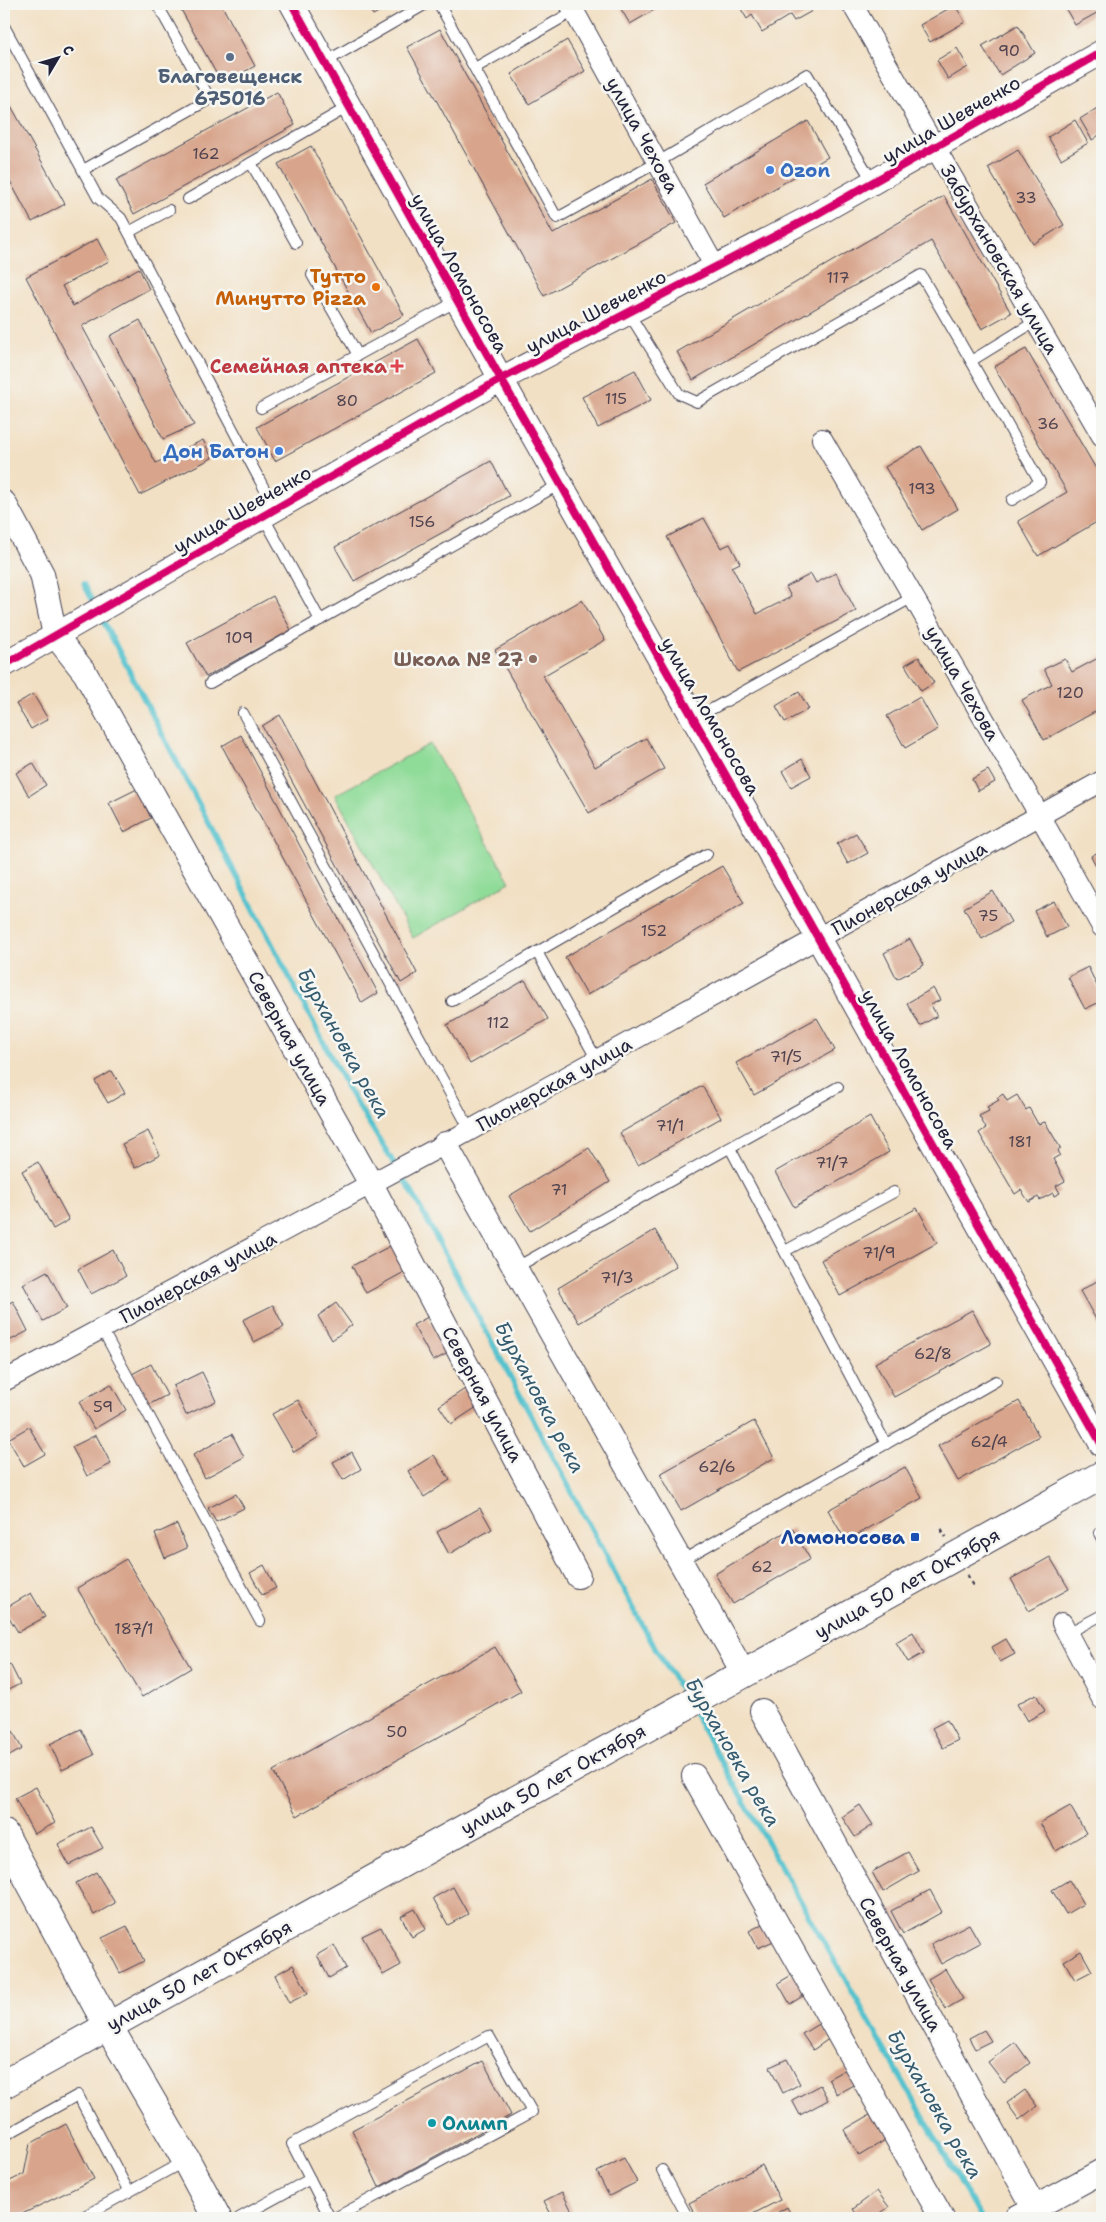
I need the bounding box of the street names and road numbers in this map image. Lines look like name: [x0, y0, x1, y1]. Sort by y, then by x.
street label: улица Шевченко: [878, 70, 1025, 169]
street label: улица Чехова: [600, 73, 685, 198]
street label: Забурхановская улица: [935, 160, 1064, 359]
street label: улица Ломоносова: [405, 189, 514, 358]
street label: улица Шевченко: [522, 264, 671, 359]
street label: улица Шевченко: [169, 460, 316, 559]
street label: улица Чехова: [920, 621, 1006, 745]
street label: улица Ломоносова: [655, 632, 766, 800]
street label: Пионерская улица: [827, 835, 991, 941]
street label: Северная улица: [242, 966, 337, 1110]
street label: улица Ломоносова: [855, 985, 964, 1154]
street label: Пионерская улица: [472, 1031, 636, 1137]
street label: Пионерская улица: [116, 1226, 281, 1329]
street label: Северная улица: [436, 1322, 529, 1467]
street label: улица 50 лет Октября: [810, 1522, 1004, 1645]
street label: улица 50 лет Октября: [456, 1718, 650, 1841]
street label: Северная улица: [853, 1892, 948, 2036]
street label: улица 50 лет Октября: [102, 1914, 296, 2037]

